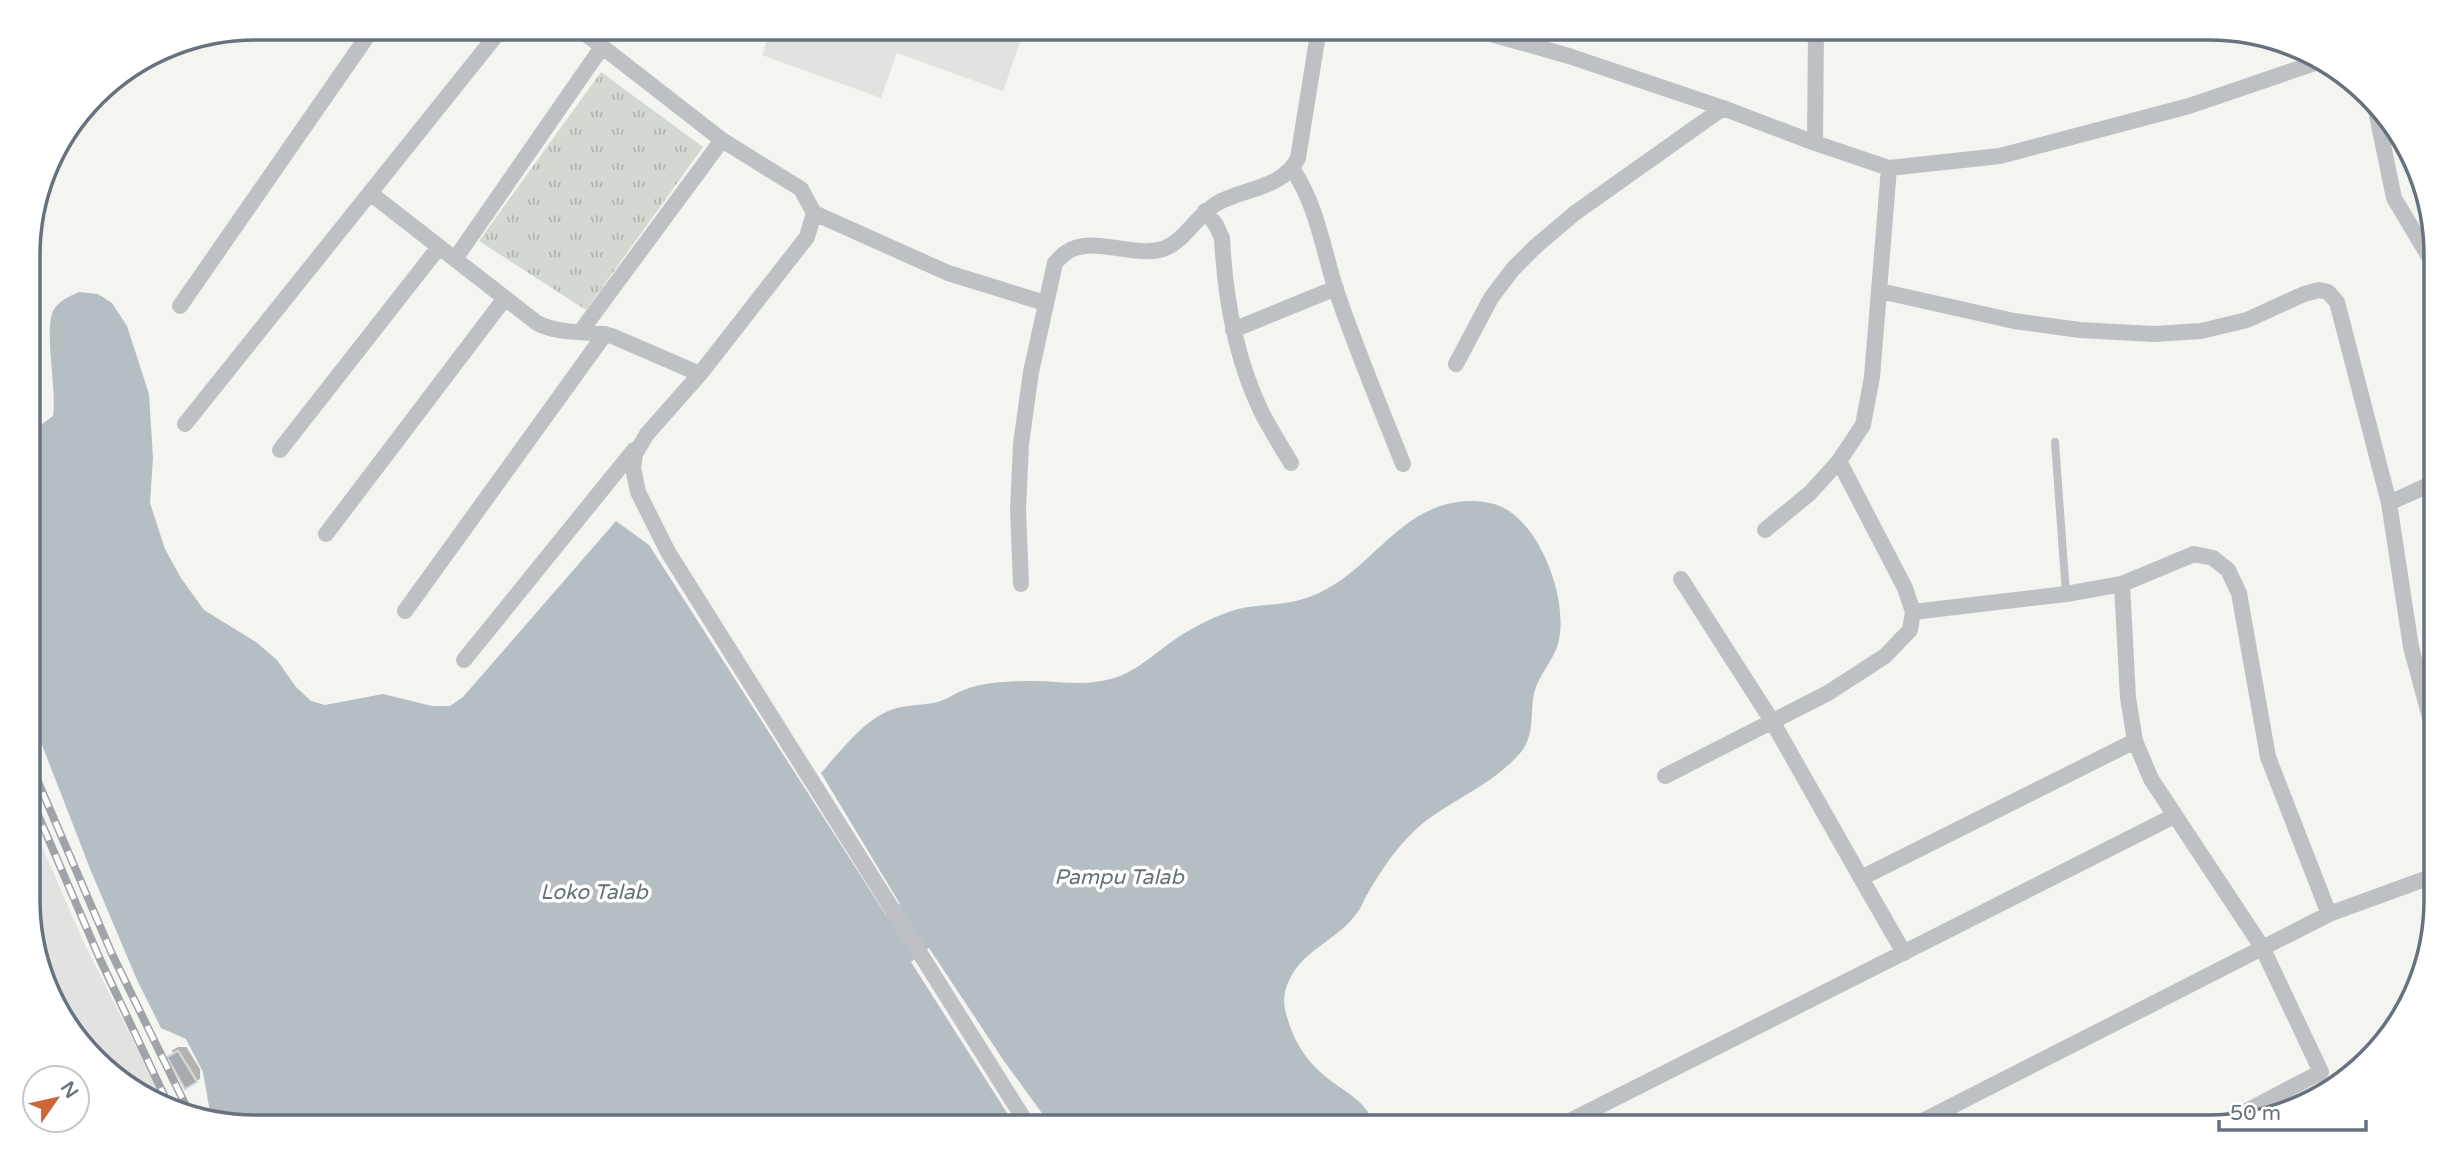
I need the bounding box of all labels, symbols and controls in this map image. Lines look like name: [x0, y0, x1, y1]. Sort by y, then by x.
water label: Pampu Talab: [1054, 865, 1185, 890]
water label: Loko Talab: [540, 880, 650, 905]
north arrow: [21, 1064, 91, 1134]
text: N: [56, 1078, 83, 1103]
scale bar: [2219, 1088, 2366, 1132]
text: 50 m: [2230, 1101, 2281, 1126]

